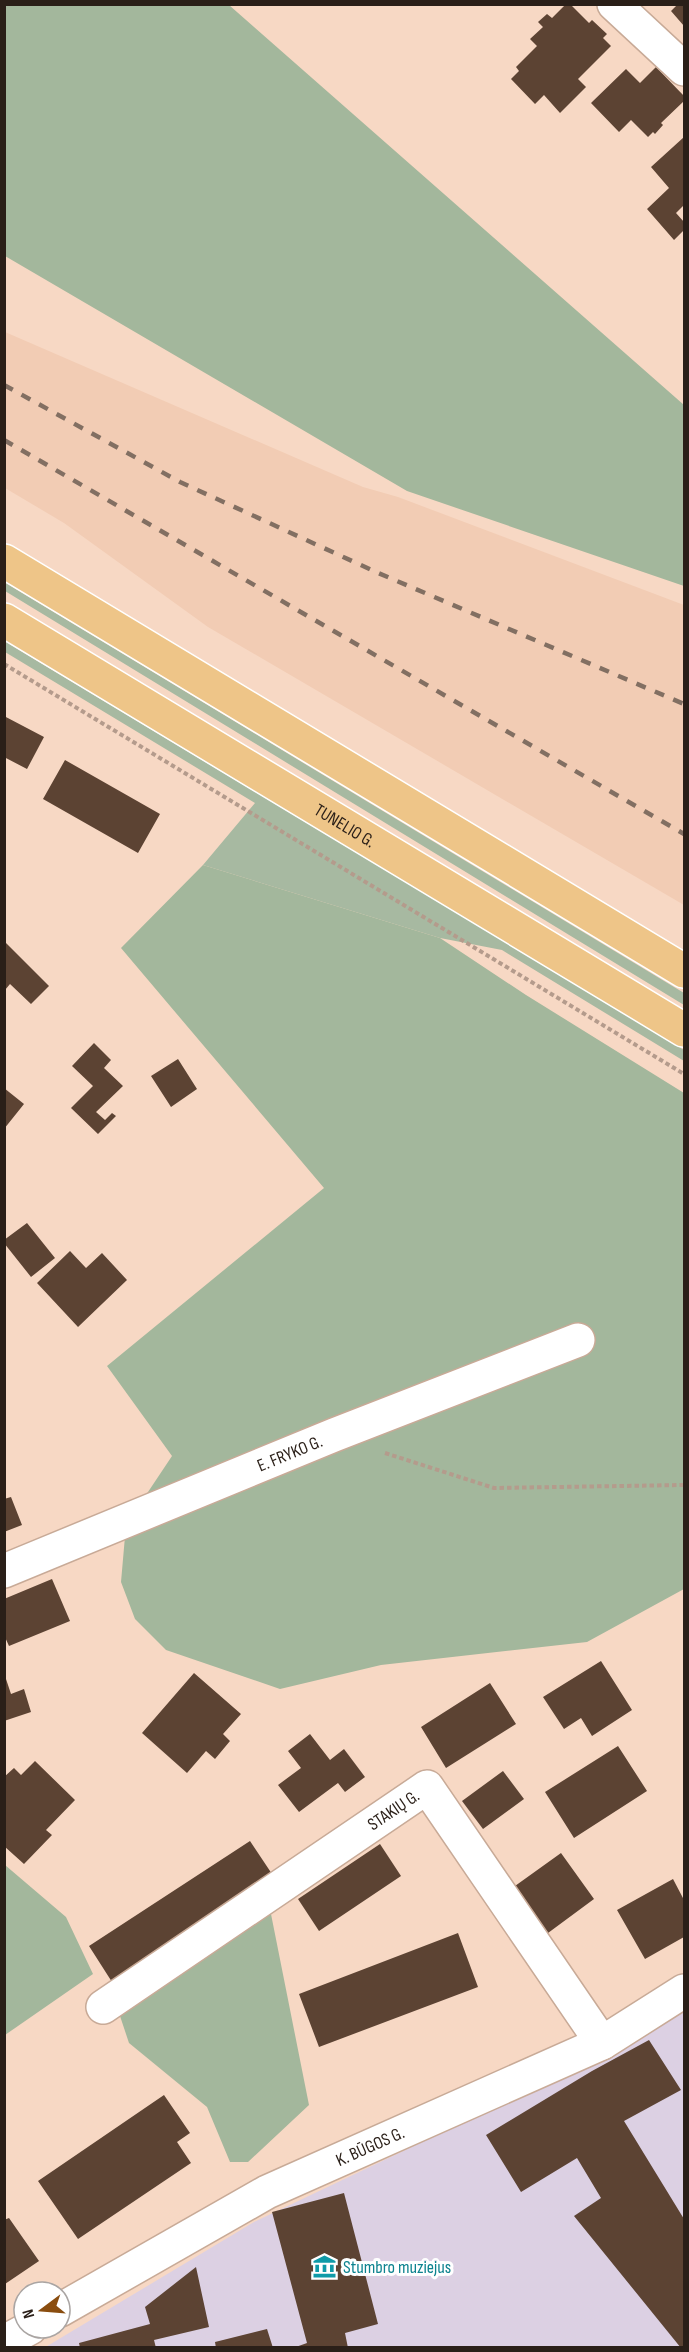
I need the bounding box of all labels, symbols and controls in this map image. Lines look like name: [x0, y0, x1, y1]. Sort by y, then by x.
street label: TUNELIO G.: [310, 800, 379, 852]
street label: E. FRYKO G.: [254, 1431, 326, 1476]
street label: STAKIŲ G.: [364, 1785, 423, 1835]
street label: K. BŪGOS G.: [333, 2122, 408, 2171]
museum icon: Stumbro muziejus: [312, 2254, 338, 2280]
place label: Stumbro muziejus: [343, 2257, 451, 2278]
north arrow: [12, 2280, 72, 2340]
text: N: [19, 2307, 39, 2320]

